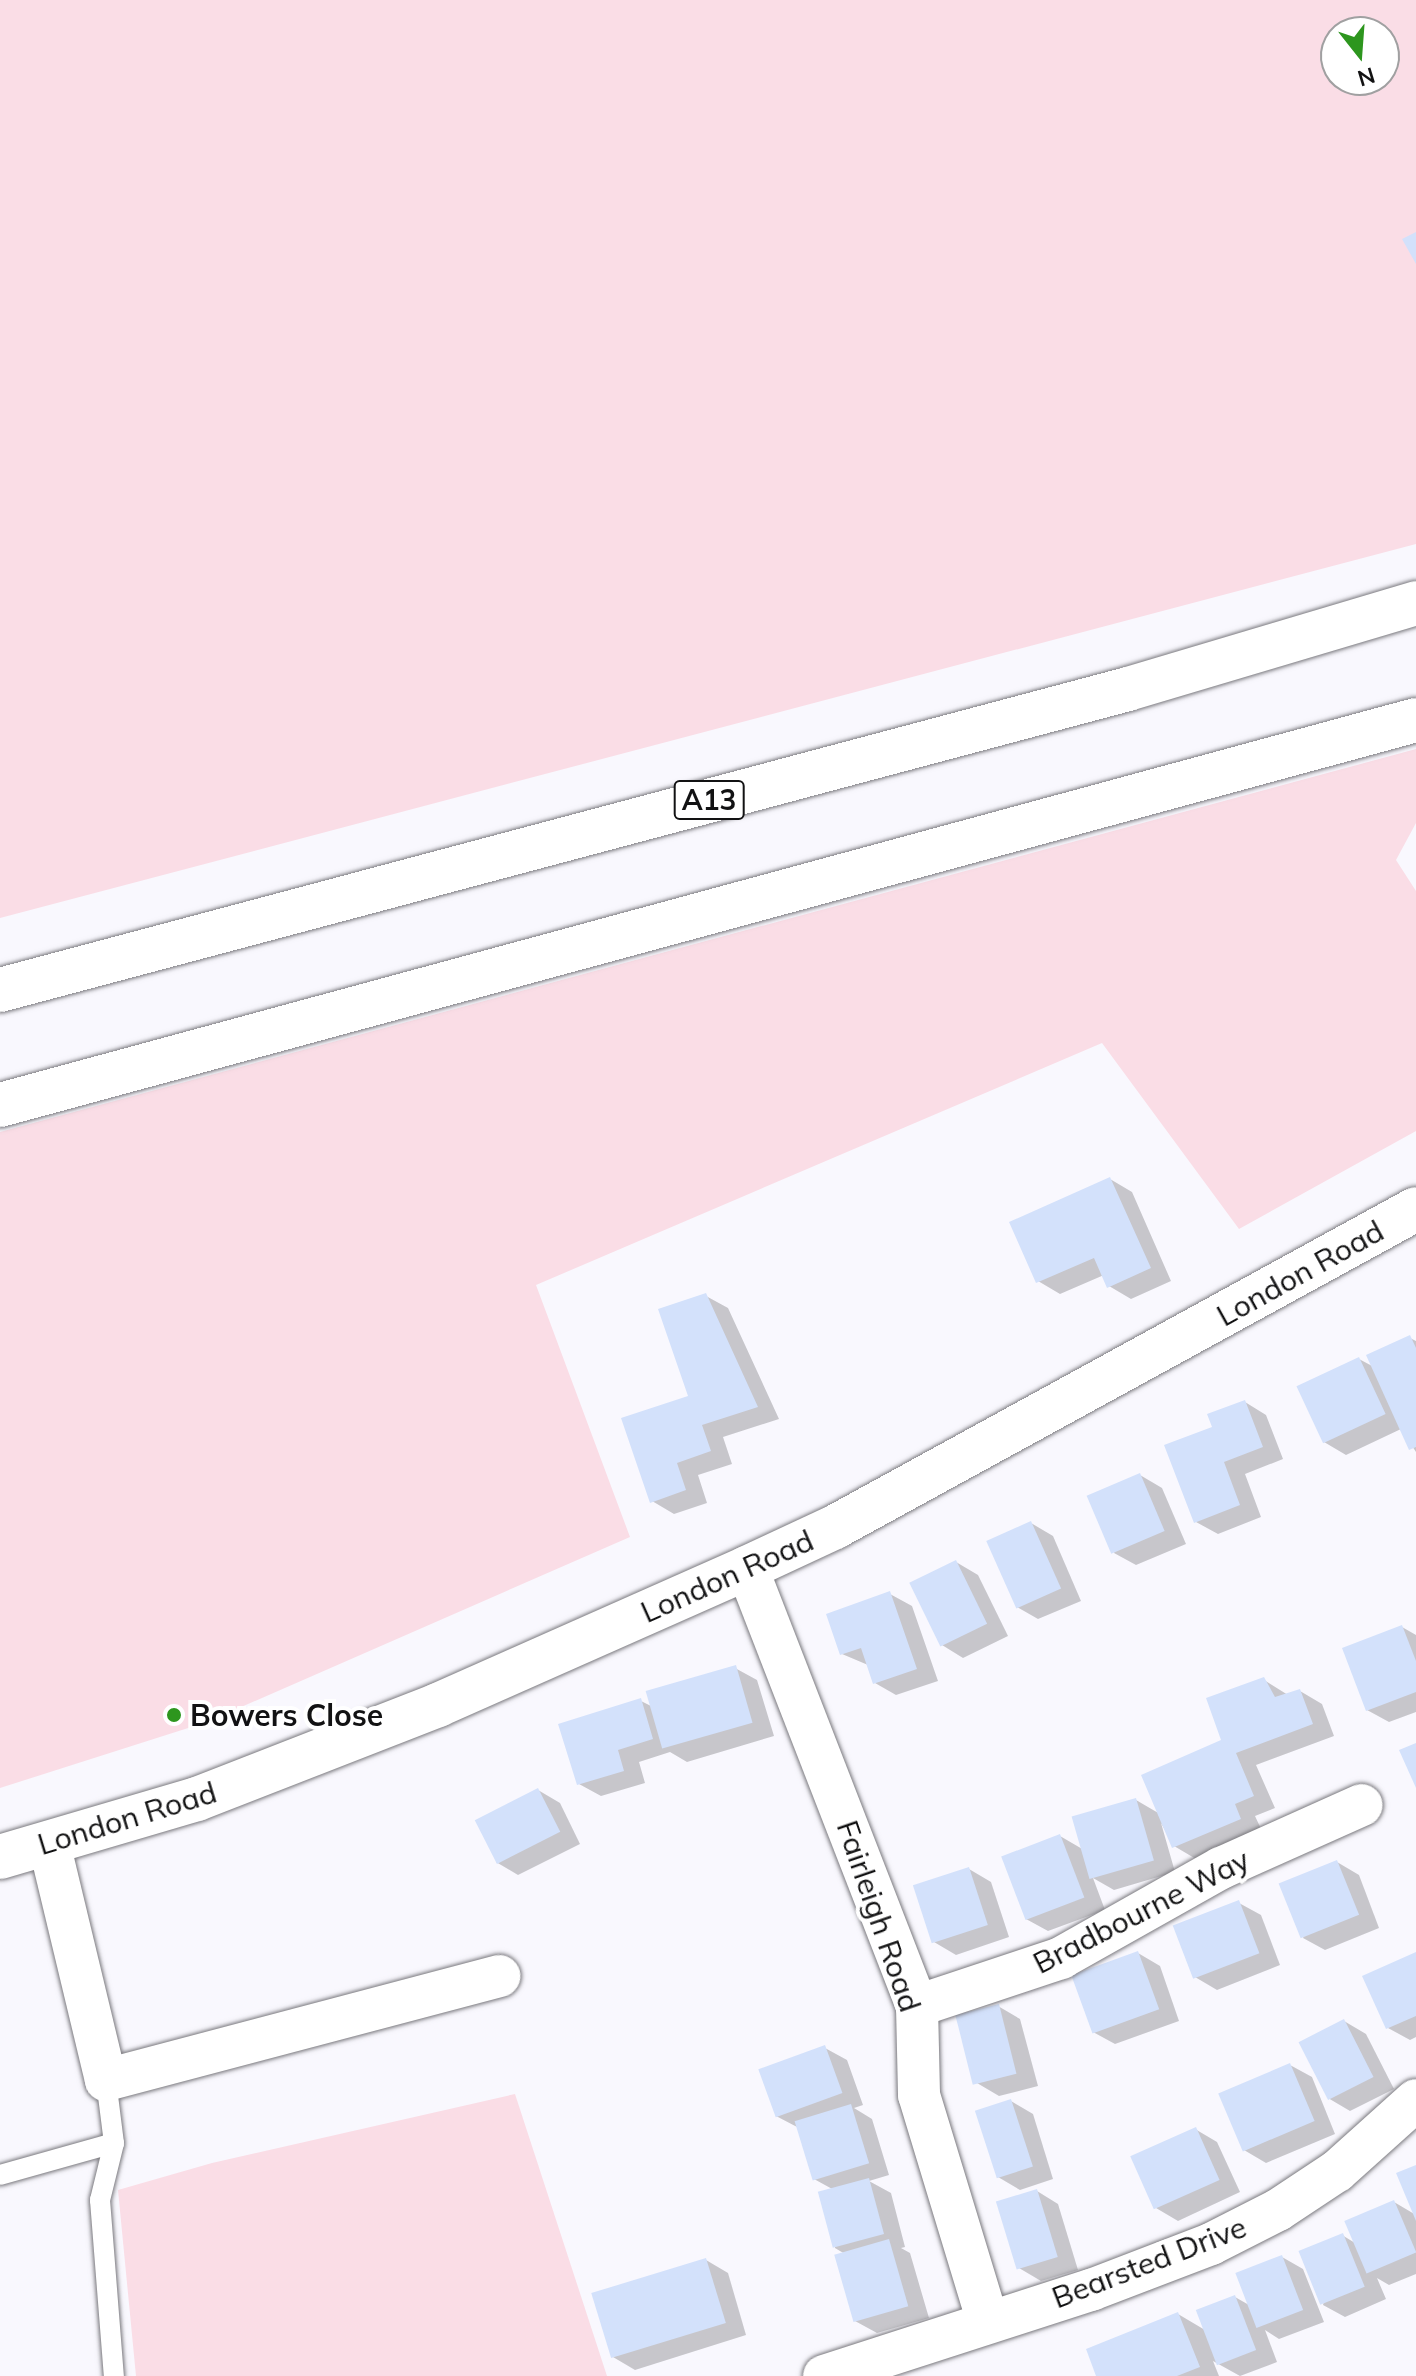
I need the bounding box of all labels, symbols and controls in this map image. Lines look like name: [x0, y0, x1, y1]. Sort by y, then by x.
north arrow: [1320, 16, 1400, 96]
text: N: [1354, 61, 1378, 93]
road number: A13: [673, 776, 745, 824]
street label: London Road: [1210, 1212, 1390, 1334]
street label: London Road: [635, 1522, 819, 1630]
place label: Bowers Close: [190, 1697, 383, 1733]
marker: Bowers Close: [165, 1706, 183, 1724]
street label: London Road: [33, 1774, 221, 1862]
street label: Fairleigh Road: [829, 1816, 929, 2016]
street label: Bradbourne Way: [1027, 1841, 1255, 1981]
street label: Bearsted Drive: [1047, 2208, 1251, 2316]

